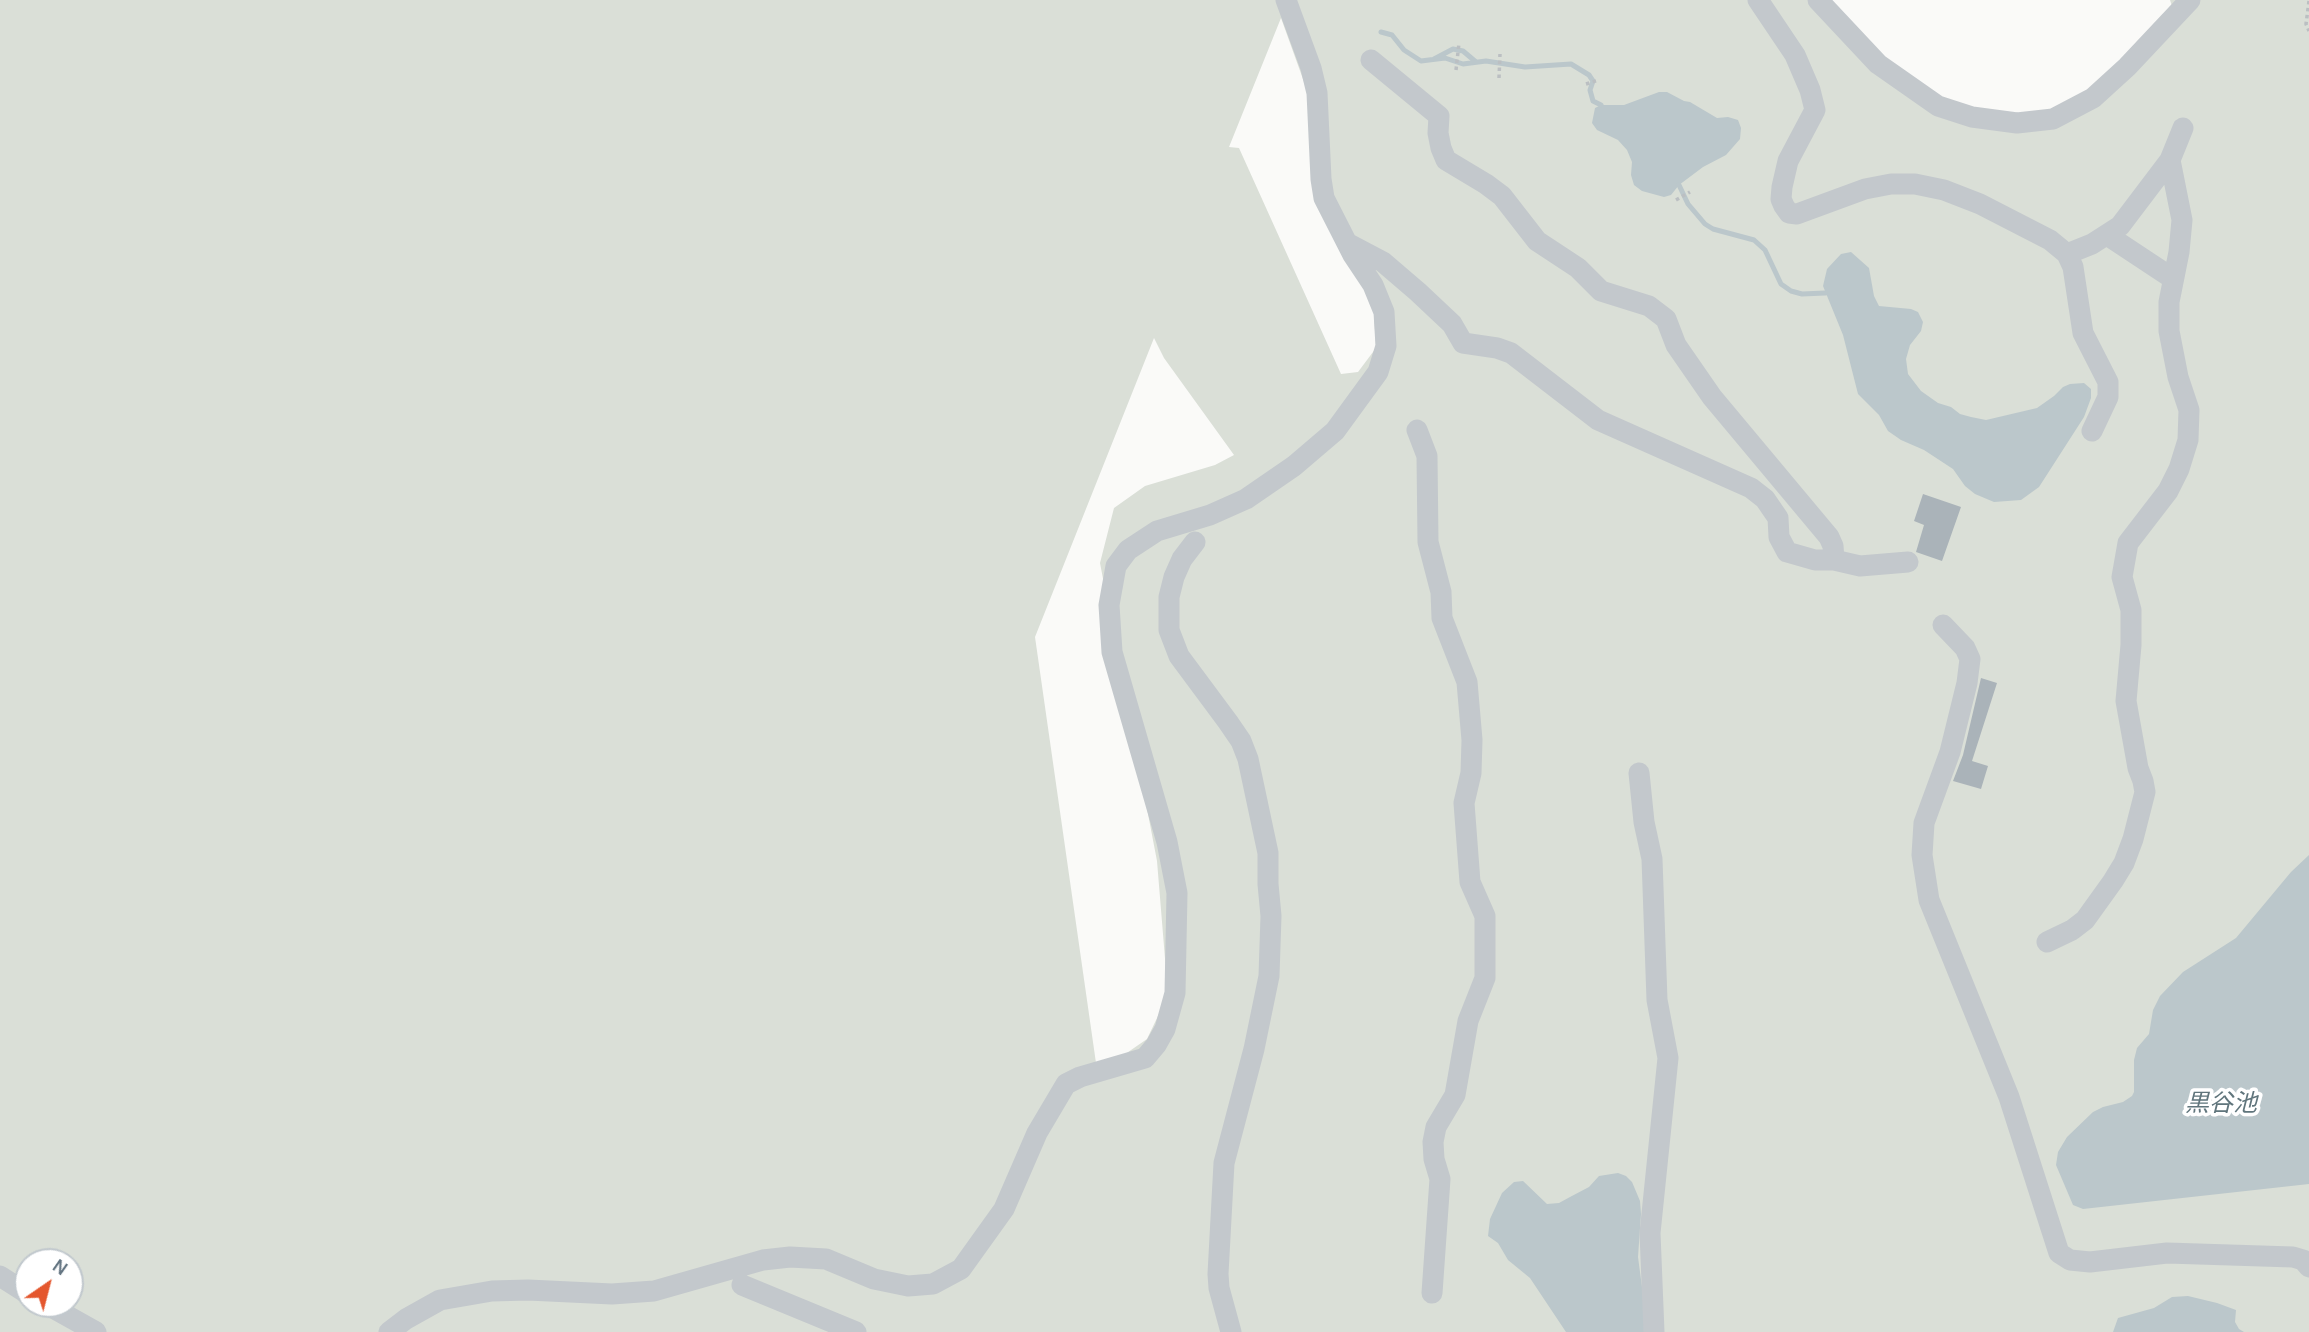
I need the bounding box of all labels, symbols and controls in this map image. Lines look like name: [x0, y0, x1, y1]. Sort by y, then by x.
water label: 黒谷池: [2185, 1090, 2257, 1118]
north arrow: [14, 1248, 84, 1318]
text: N: [48, 1255, 72, 1280]

